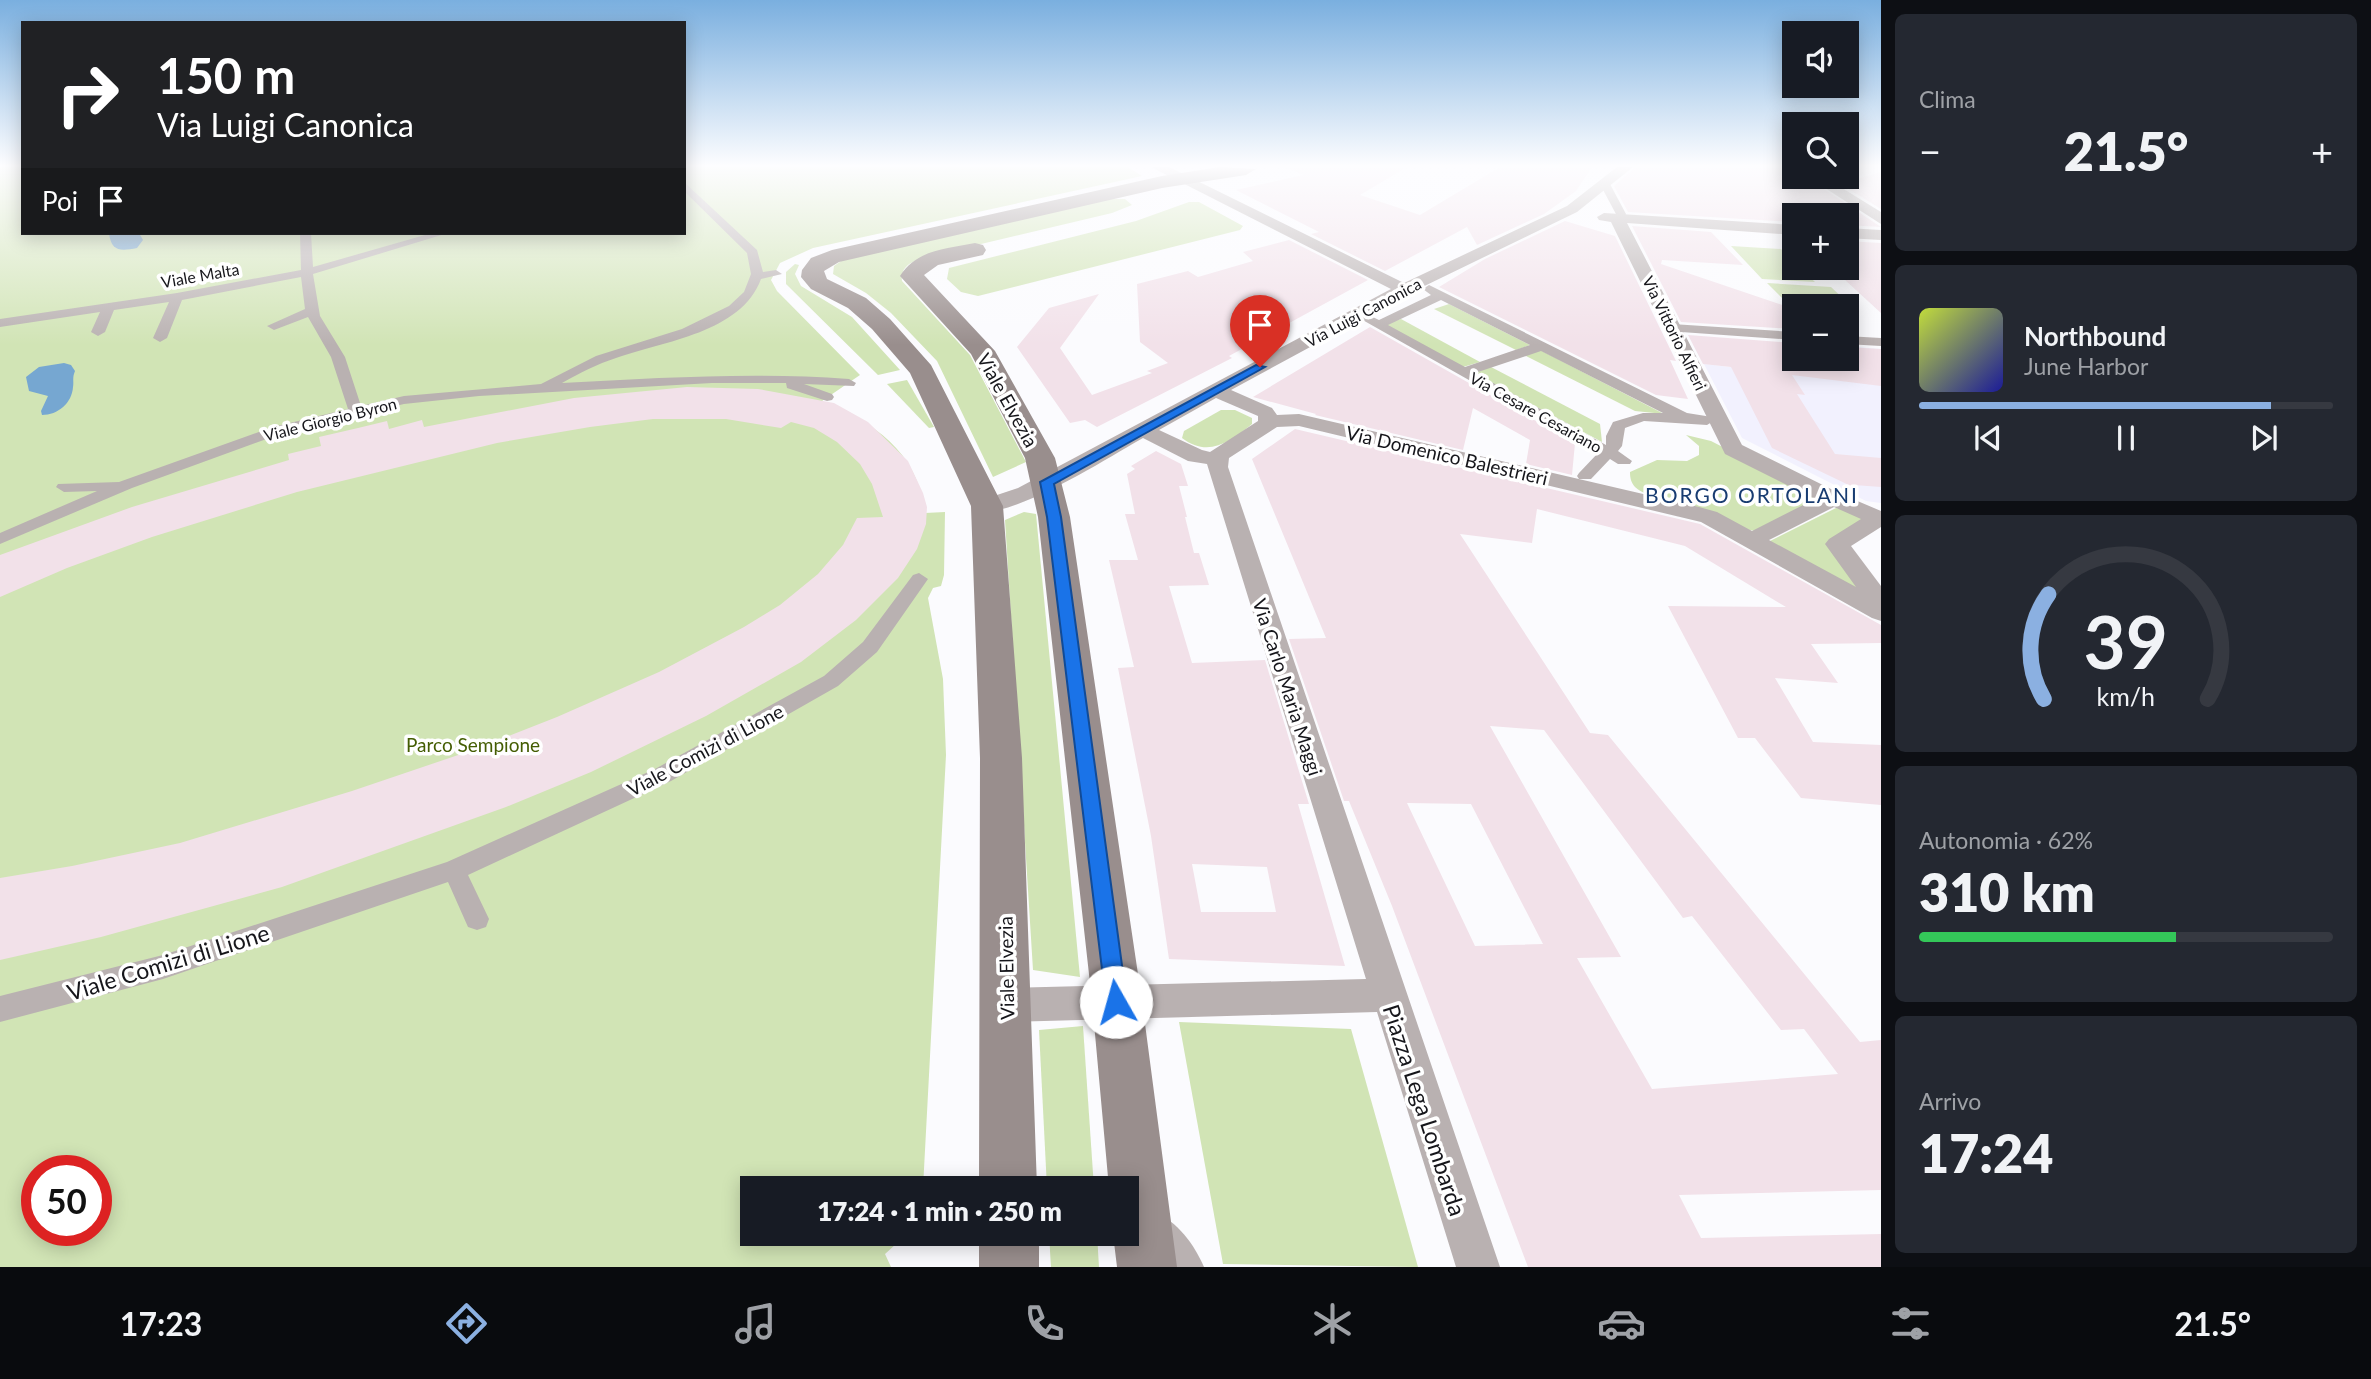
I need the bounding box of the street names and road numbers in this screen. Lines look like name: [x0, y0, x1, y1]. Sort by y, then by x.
street label: Viale Malta: [159, 259, 241, 291]
street label: Via Luigi Canonica: [1302, 273, 1424, 351]
street label: Via Vittorio Alfieri: [1639, 273, 1711, 393]
street label: Viale Elvezia: [973, 349, 1043, 451]
street label: Via Cesare Cesariano: [1467, 368, 1605, 456]
street label: Viale Giorgio Byron: [262, 393, 398, 445]
street label: Via Domenico Balestrieri: [1344, 421, 1550, 489]
street label: Via Carlo Maria Maggi: [1249, 596, 1327, 778]
street label: Viale Comizi di Lione: [623, 699, 787, 801]
street label: Viale Elvezia: [994, 916, 1018, 1020]
street label: Viale Comizi di Lione: [63, 918, 273, 1006]
street label: Piazza Lega Lombarda: [1378, 1001, 1472, 1219]

